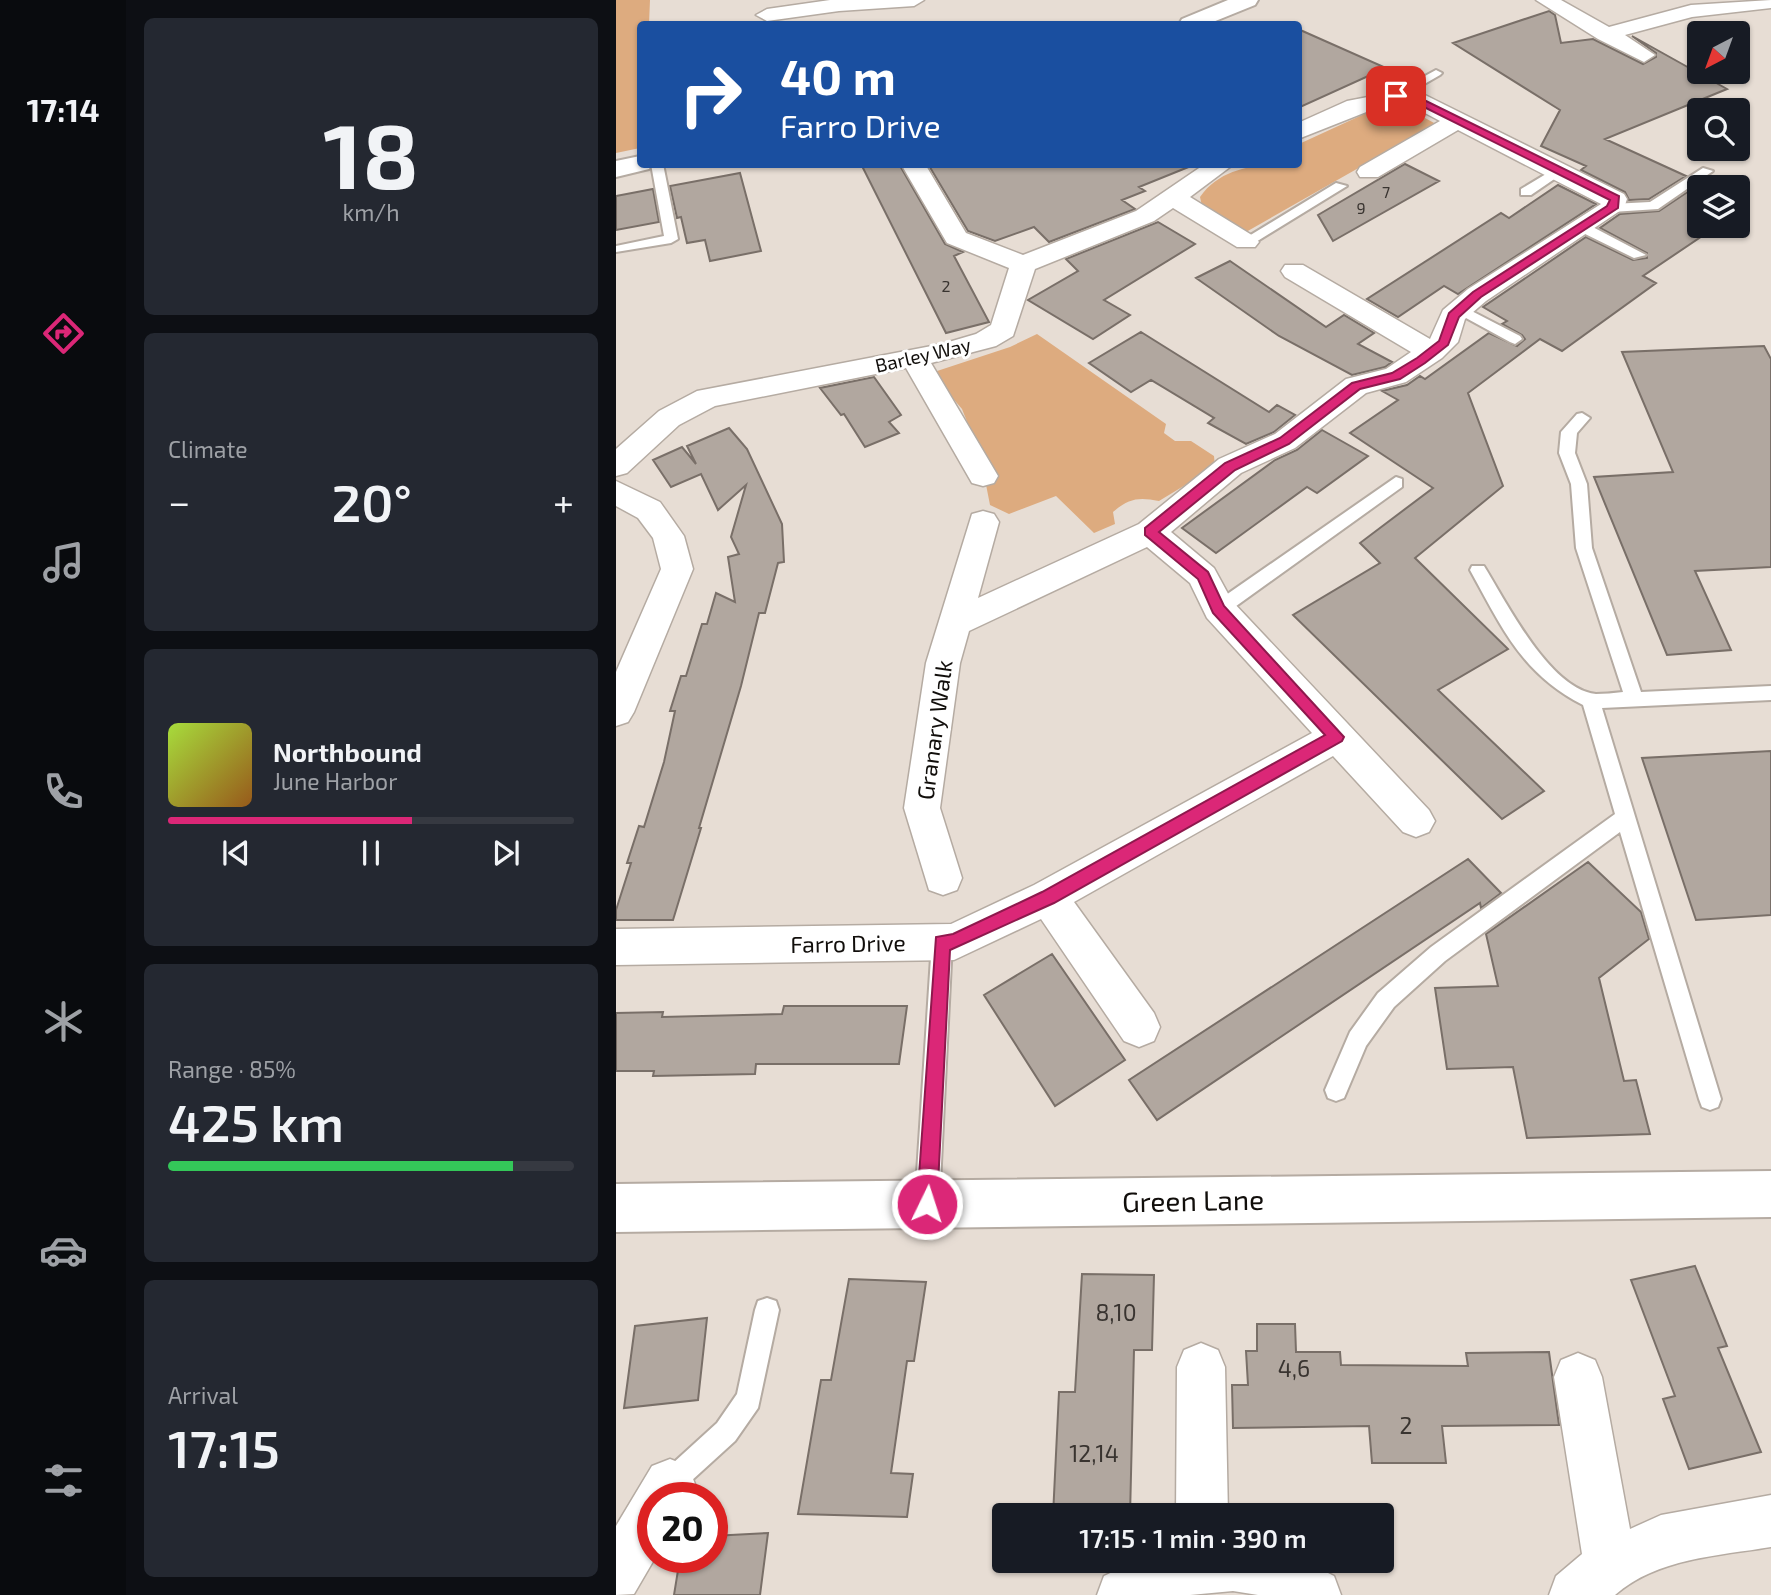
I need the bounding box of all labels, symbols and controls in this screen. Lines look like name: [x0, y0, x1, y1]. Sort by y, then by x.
north arrow: [1687, 21, 1750, 84]
map controls: [1687, 21, 1750, 238]
text: 40 m: [780, 46, 896, 105]
icon: right: [665, 49, 756, 140]
pin: [1366, 66, 1426, 126]
icon: arrive: [1377, 77, 1415, 115]
text: 17:14: [26, 90, 100, 128]
text: 18: [323, 98, 419, 207]
button: search: [1687, 98, 1750, 161]
text: Farro Drive: [780, 106, 941, 144]
button: layers: [1687, 175, 1750, 238]
house number: 7: [1382, 182, 1390, 201]
text: km/h: [342, 198, 400, 226]
house number: 9: [1356, 198, 1366, 217]
house number: 2: [942, 276, 951, 295]
icon: directions: [39, 309, 88, 358]
street label: Barley Way: [873, 332, 973, 377]
text: Climate: [168, 435, 248, 463]
text: 20°: [331, 470, 412, 532]
text: −: [168, 478, 190, 524]
text: +: [553, 478, 574, 524]
icon: music: [39, 538, 88, 587]
street label: Granary Walk: [910, 658, 958, 801]
text: Northbound: [273, 736, 422, 767]
icon: phone: [39, 767, 88, 816]
text: June Harbor: [273, 767, 397, 795]
icon: previous: [217, 834, 255, 872]
icon: pause: [352, 834, 390, 872]
icon: next: [487, 834, 525, 872]
street label: Farro Drive: [790, 928, 906, 958]
icon: climate: [39, 997, 88, 1046]
text: Range · 85%: [168, 1055, 296, 1083]
text: 425 km: [168, 1090, 344, 1152]
position arrow: [890, 1167, 964, 1241]
street label: Green Lane: [1122, 1182, 1264, 1218]
icon: car: [39, 1226, 88, 1275]
house number: 8,10: [1095, 1298, 1137, 1326]
house number: 4,6: [1278, 1354, 1310, 1382]
text: Arrival: [168, 1381, 238, 1409]
house number: 2: [1400, 1411, 1412, 1439]
text: 17:15: [168, 1416, 280, 1478]
house number: 12,14: [1069, 1439, 1119, 1467]
icon: filters: [39, 1456, 88, 1505]
speed limit sign: 20: [637, 1482, 728, 1573]
text: 17:15 · 1 min · 390 m: [1079, 1522, 1307, 1553]

